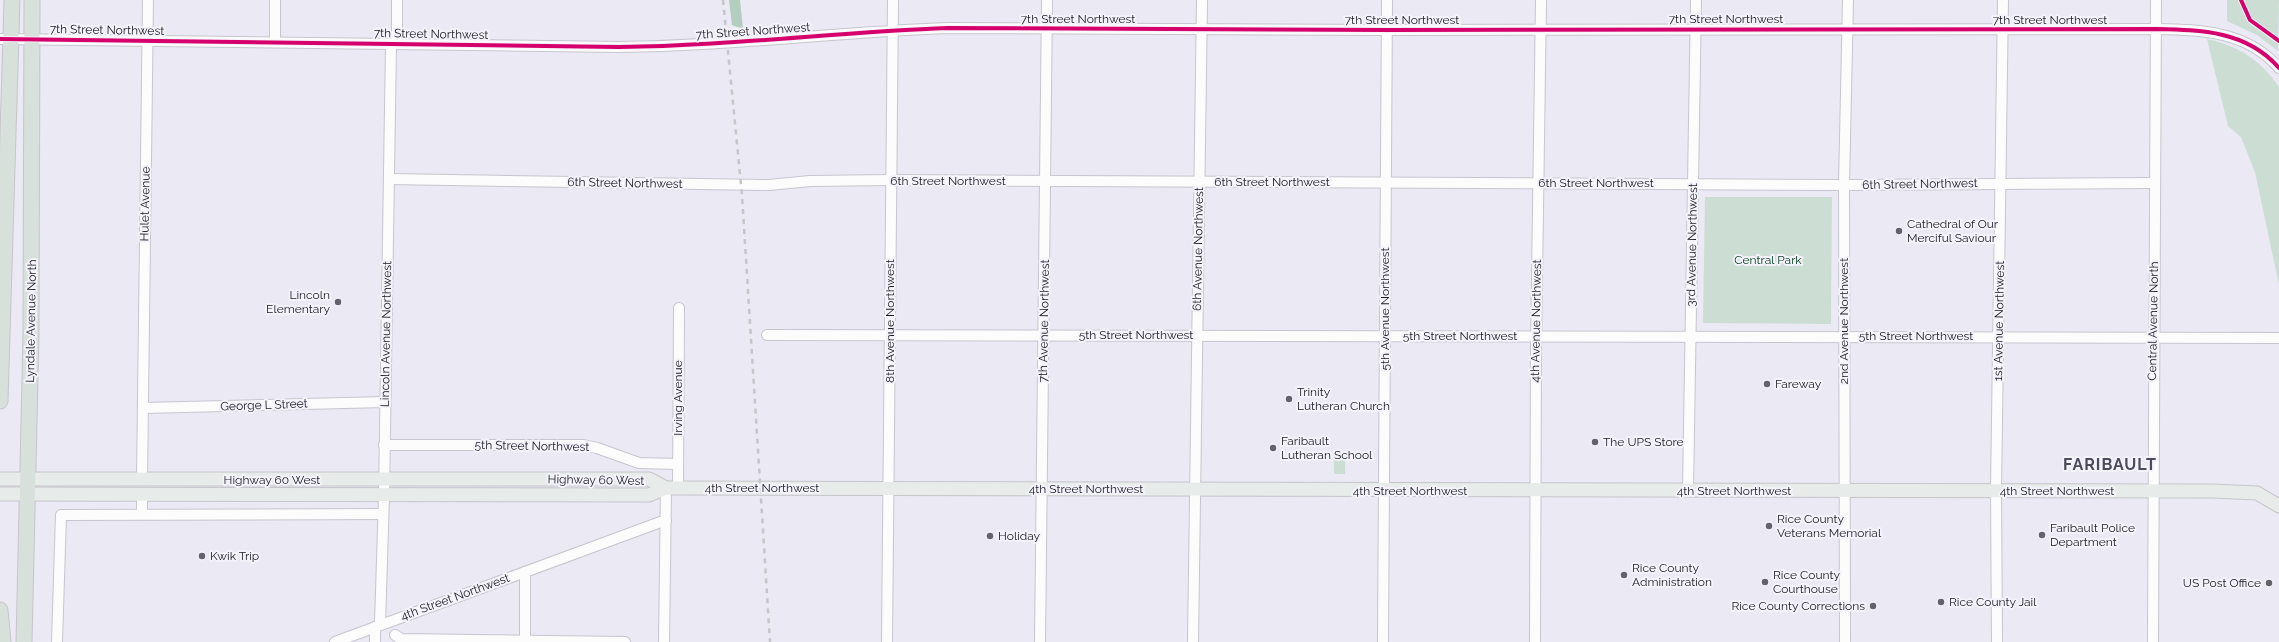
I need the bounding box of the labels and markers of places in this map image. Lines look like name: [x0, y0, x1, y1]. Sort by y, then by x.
place label: Cathedral of Our Merciful Saviour: [1907, 217, 1999, 245]
marker: Cathedral of Our Merciful Saviour: [1894, 226, 1904, 236]
place label: Lincoln Elementary: [266, 288, 330, 316]
marker: Lincoln Elementary: [333, 297, 343, 307]
place label: Fareway: [1775, 377, 1822, 391]
marker: Fareway: [1762, 379, 1772, 389]
place label: Trinity Lutheran Church: [1297, 385, 1390, 413]
marker: Trinity Lutheran Church: [1284, 394, 1294, 404]
place label: Faribault Lutheran School: [1281, 434, 1373, 462]
place label: The UPS Store: [1603, 435, 1684, 449]
marker: The UPS Store: [1590, 437, 1600, 447]
marker: Faribault Lutheran School: [1268, 443, 1278, 453]
place label: Rice County Veterans Memorial: [1777, 512, 1882, 540]
marker: Rice County Veterans Memorial: [1764, 521, 1774, 531]
place label: Faribault Police Department: [2050, 521, 2135, 549]
place label: Holiday: [998, 529, 1041, 543]
marker: Faribault Police Department: [2037, 530, 2047, 540]
marker: Holiday: [985, 531, 995, 541]
place label: Kwik Trip: [210, 549, 259, 563]
marker: Kwik Trip: [197, 551, 207, 561]
place label: Rice County Administration: [1632, 561, 1712, 589]
place label: Rice County Courthouse: [1773, 568, 1840, 596]
marker: Rice County Administration: [1619, 570, 1629, 580]
place label: US Post Office: [2183, 576, 2261, 590]
marker: Rice County Courthouse: [1760, 577, 1770, 587]
marker: US Post Office: [2264, 578, 2274, 588]
place label: Rice County Jail: [1949, 595, 2037, 609]
marker: Rice County Jail: [1936, 597, 1946, 607]
place label: Rice County Corrections: [1731, 599, 1865, 613]
marker: Rice County Corrections: [1868, 601, 1878, 611]

